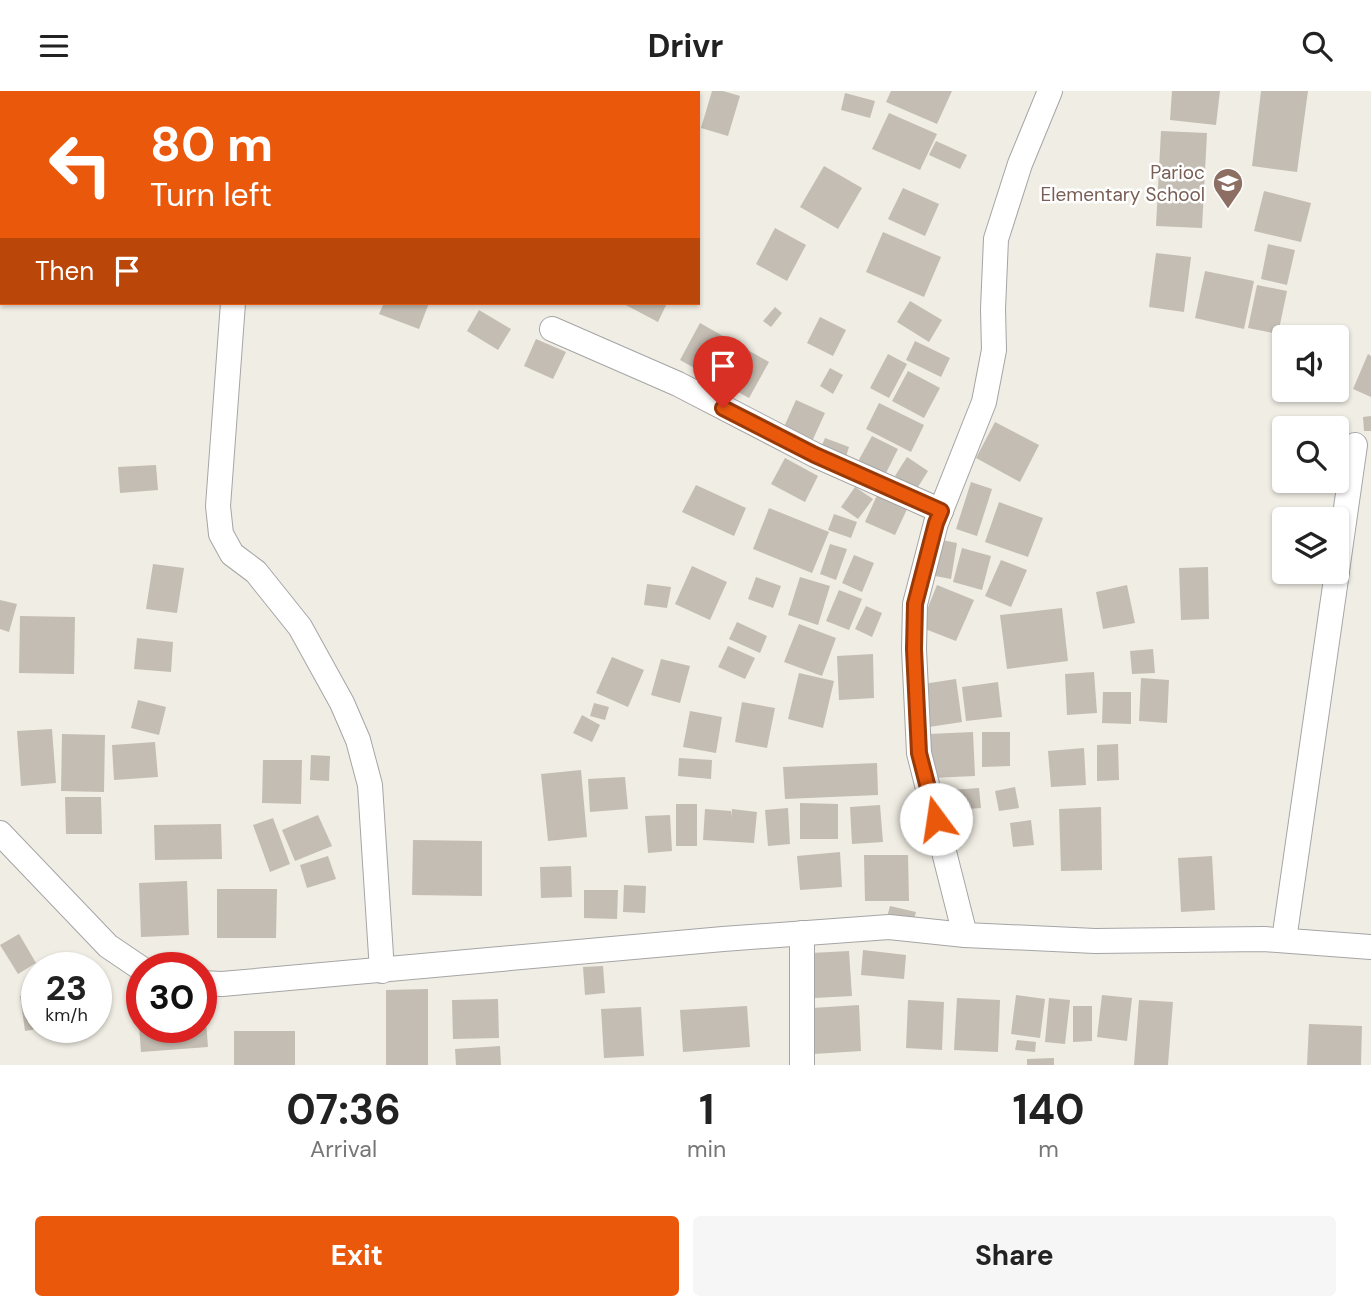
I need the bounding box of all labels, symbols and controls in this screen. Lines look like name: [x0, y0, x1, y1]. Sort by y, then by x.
text: Drivr: [648, 25, 723, 67]
icon: menu: [35, 27, 73, 65]
icon: search: [1298, 27, 1336, 65]
text: 80 m: [150, 112, 273, 176]
icon: left: [35, 119, 126, 210]
place label: Parioc Elementary School: [1041, 160, 1205, 207]
school or university icon: Parioc Elementary School: [1211, 166, 1245, 210]
text: Turn left: [150, 174, 272, 216]
icon: arrive: [108, 252, 146, 290]
text: Then: [35, 254, 94, 288]
map controls: [1272, 325, 1349, 584]
button: sound: [1272, 325, 1349, 402]
pin: [693, 336, 753, 408]
icon: arrive: [704, 347, 742, 385]
button: search: [1272, 416, 1349, 493]
button: layers: [1272, 507, 1349, 584]
position arrow: [899, 782, 973, 856]
speed limit sign: 30: [126, 952, 217, 1043]
text: 23: [46, 965, 87, 1011]
text: km/h: [45, 1003, 88, 1027]
text: 07:36: [286, 1082, 401, 1137]
text: 1: [699, 1082, 714, 1137]
text: 140: [1013, 1082, 1085, 1137]
text: Arrival: [310, 1134, 377, 1164]
text: min: [687, 1134, 726, 1164]
text: m: [1038, 1134, 1059, 1164]
button: Exit: [35, 1216, 679, 1296]
button: Share: [693, 1216, 1336, 1296]

